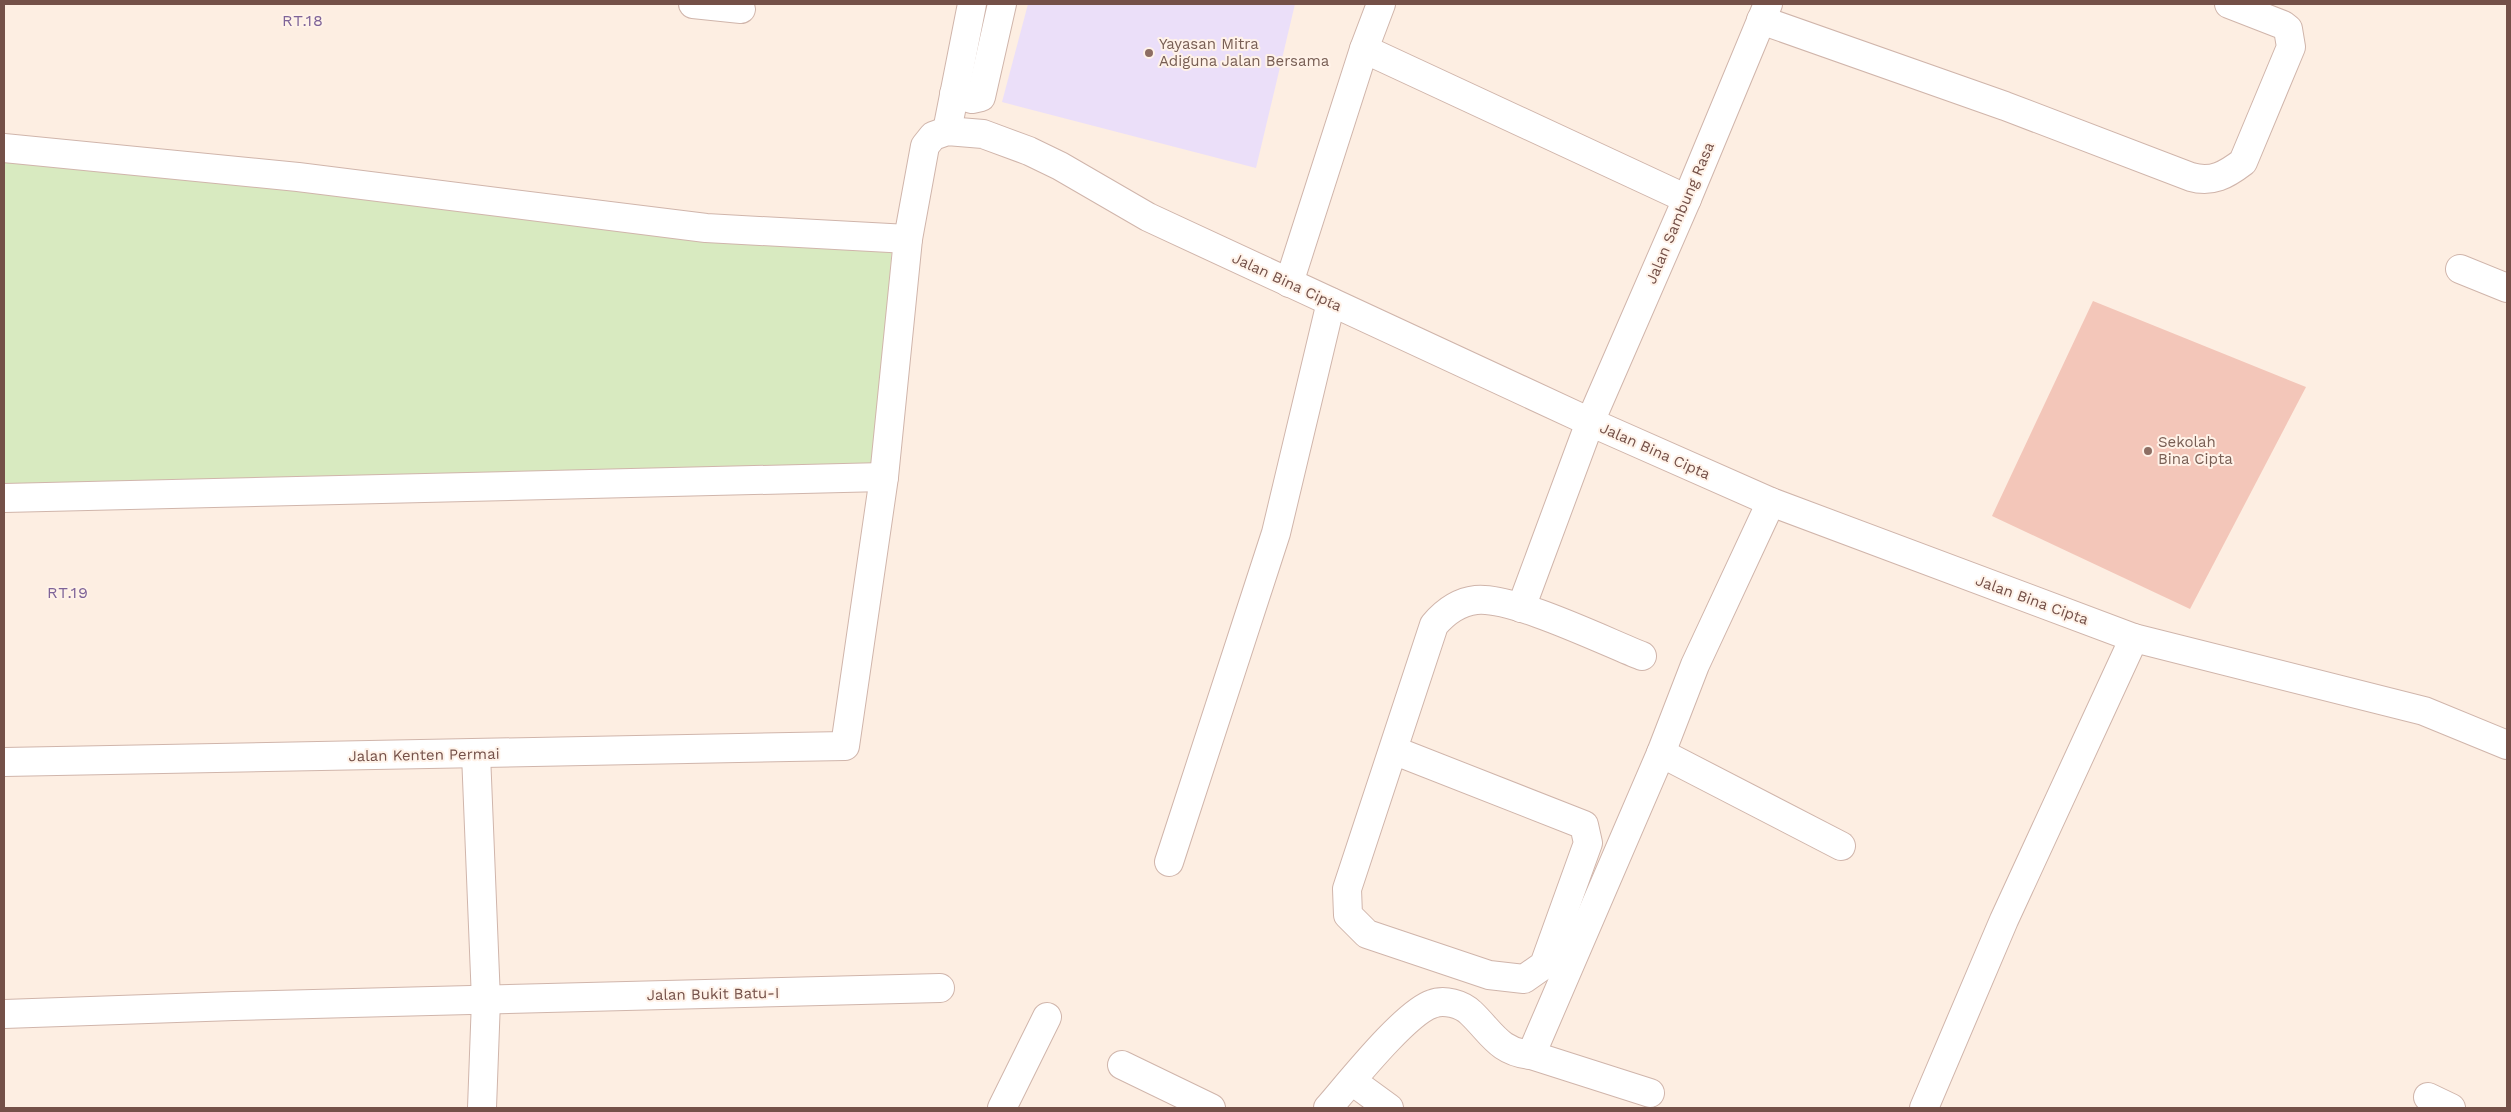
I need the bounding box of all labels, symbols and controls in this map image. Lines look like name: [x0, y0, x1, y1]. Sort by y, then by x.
district label: RT.18: [282, 11, 324, 30]
place label: Yayasan Mitra Adiguna Jalan Bersama: [1159, 35, 1330, 70]
marker: Yayasan Mitra Adiguna Jalan Bersama: [1143, 47, 1155, 59]
street label: Jalan Sambung Rasa: [1642, 139, 1718, 287]
street label: Jalan Bina Cipta: [1229, 249, 1345, 315]
street label: Jalan Bina Cipta: [1597, 419, 1713, 484]
place label: Sekolah Bina Cipta: [2158, 433, 2233, 468]
marker: Sekolah Bina Cipta: [2142, 445, 2154, 457]
street label: Jalan Bina Cipta: [1973, 571, 2091, 629]
district label: RT.19: [47, 583, 89, 602]
street label: Jalan Kenten Permai: [348, 745, 500, 765]
street label: Jalan Bukit Batu-I: [646, 984, 780, 1004]

